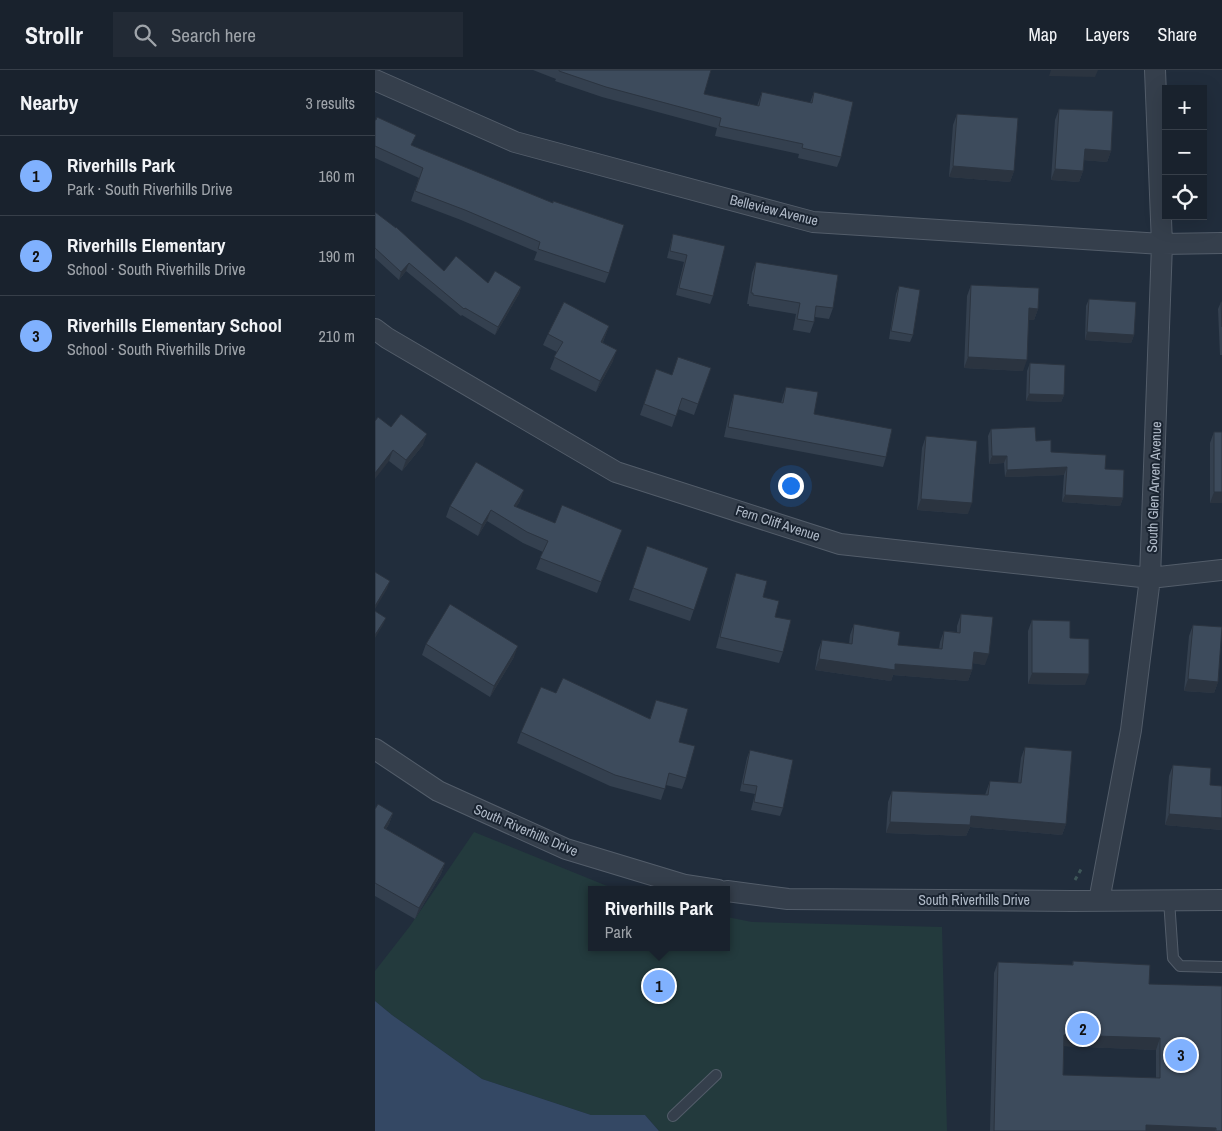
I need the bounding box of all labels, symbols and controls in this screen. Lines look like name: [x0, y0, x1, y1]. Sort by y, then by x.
search box: [113, 12, 463, 57]
text: Strollr: [25, 19, 83, 51]
icon: search: [131, 21, 159, 49]
text: Search here: [171, 22, 256, 48]
text: Map: [1029, 22, 1057, 47]
text: Layers: [1085, 22, 1130, 47]
text: Share: [1158, 22, 1197, 47]
map controls: [1162, 85, 1207, 220]
button: +: [1162, 85, 1207, 130]
text: Nearby: [20, 88, 78, 117]
text: 3 results: [305, 92, 355, 114]
button: −: [1162, 130, 1207, 175]
text: Riverhills Park: [67, 152, 175, 178]
text: 1: [32, 165, 40, 187]
text: 160 m: [319, 165, 355, 187]
button: locate: [1162, 175, 1207, 220]
text: Park · South Riverhills Drive: [67, 178, 233, 200]
street label: Belleview Avenue: [728, 190, 820, 230]
text: Riverhills Elementary: [67, 232, 225, 258]
text: 2: [32, 245, 40, 267]
text: 190 m: [319, 245, 355, 267]
text: School · South Riverhills Drive: [67, 258, 246, 280]
text: Riverhills Elementary School: [67, 312, 282, 338]
text: 3: [32, 325, 40, 347]
text: 210 m: [319, 325, 355, 347]
text: School · South Riverhills Drive: [67, 338, 246, 360]
street label: South Glen Arven Avenue: [1143, 421, 1165, 553]
your location: [778, 473, 804, 499]
street label: Fern Cliff Avenue: [733, 501, 823, 545]
street label: South Riverhills Drive: [471, 800, 581, 860]
popup: [588, 886, 730, 951]
street label: South Riverhills Drive: [918, 891, 1030, 909]
text: Riverhills Park: [605, 895, 713, 921]
text: Park: [605, 921, 632, 943]
pin: 1: [643, 967, 675, 1005]
pin: 2: [1067, 1010, 1099, 1048]
pin: 3: [1165, 1036, 1197, 1074]

